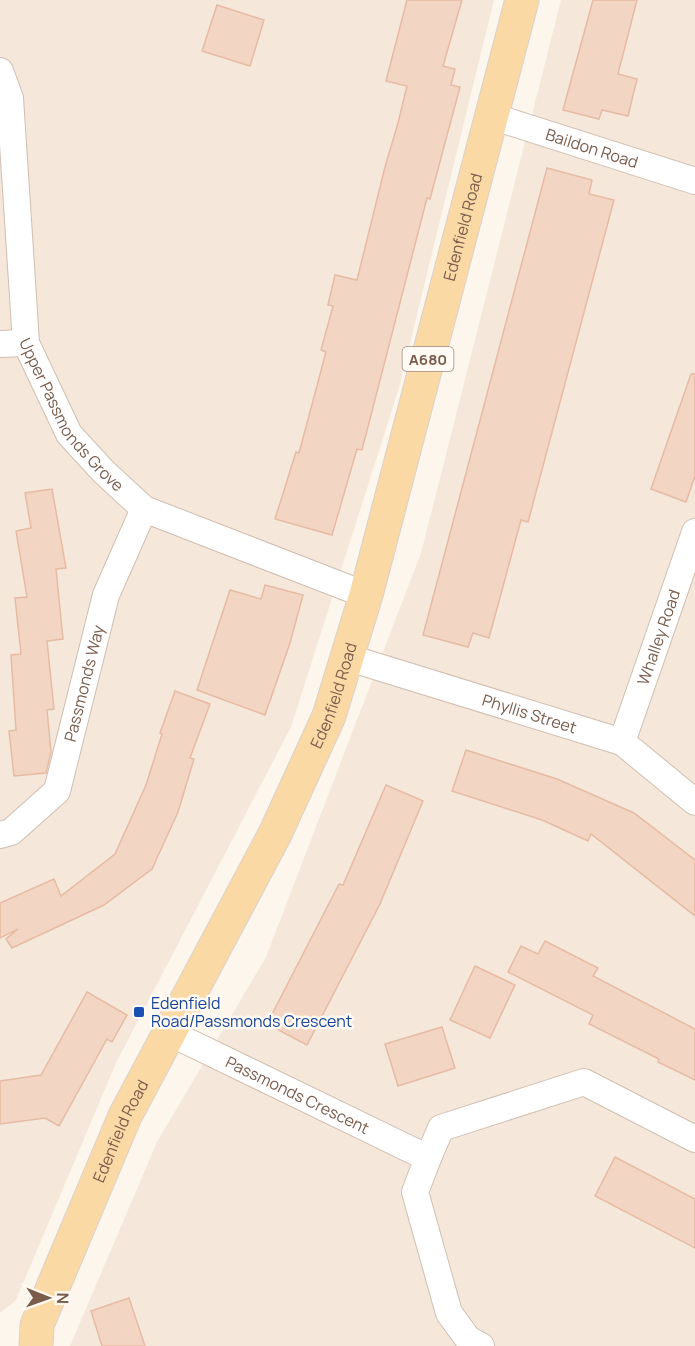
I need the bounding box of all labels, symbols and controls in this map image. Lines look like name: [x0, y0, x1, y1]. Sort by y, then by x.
street label: Baildon Road: [543, 123, 641, 173]
street label: Edenfield Road: [438, 171, 487, 283]
street label: Upper Passmonds Grove: [14, 334, 129, 496]
road number: A680: [402, 347, 454, 371]
street label: Whalley Road: [632, 586, 685, 688]
street label: Passmonds Way: [59, 622, 109, 744]
street label: Edenfield Road: [305, 640, 362, 752]
street label: Phyllis Street: [480, 689, 579, 738]
place label: Edenfield Road/Passmonds Crescent: [151, 992, 352, 1032]
marker: Edenfield Road/Passmonds Crescent: [132, 1005, 146, 1019]
street label: Passmonds Crescent: [222, 1051, 373, 1139]
street label: Edenfield Road: [87, 1076, 153, 1186]
north arrow: [18, 1268, 78, 1328]
text: N: [52, 1292, 74, 1304]

